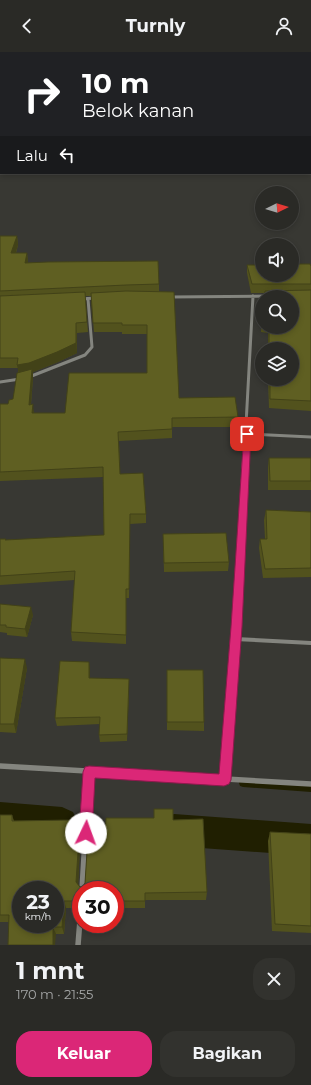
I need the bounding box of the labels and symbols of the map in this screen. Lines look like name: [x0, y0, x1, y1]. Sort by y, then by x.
north arrow: [255, 186, 299, 230]
pin: [230, 417, 264, 451]
position arrow: [65, 812, 107, 854]
speed limit sign: 30: [72, 881, 124, 933]

